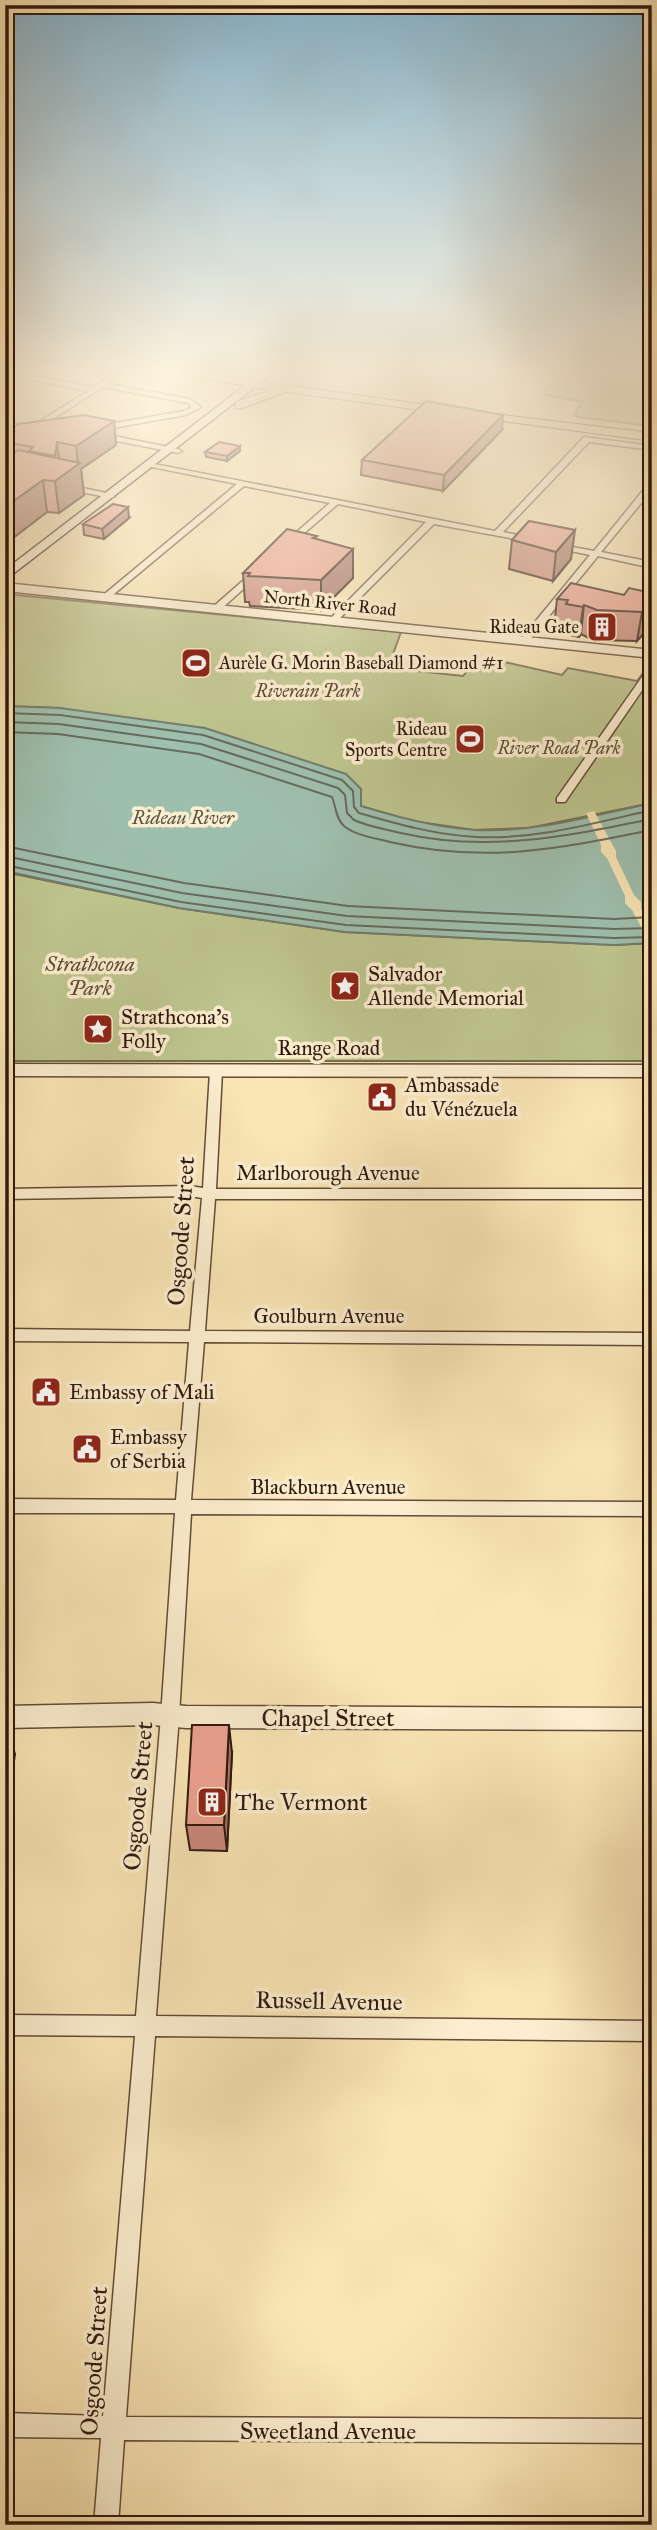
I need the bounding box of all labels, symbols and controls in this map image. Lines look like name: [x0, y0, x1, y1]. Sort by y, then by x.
street label: North River Road: [263, 585, 397, 621]
building icon: Rideau Gate: [585, 610, 619, 644]
place label: Rideau Gate: [489, 616, 579, 638]
sports icon: Aurèle G. Morin Baseball Diamond #1: [179, 646, 213, 680]
place label: Aurèle G. Morin Baseball Diamond #1: [218, 652, 503, 674]
park label: Riverain Park: [255, 680, 360, 702]
place label: Rideau Sports Centre: [345, 718, 447, 761]
sports icon: Rideau Sports Centre: [453, 722, 487, 756]
park label: River Road Park: [496, 737, 621, 759]
water label: Rideau River: [131, 806, 235, 829]
park label: Strathcona Park: [44, 951, 135, 1001]
place label: Salvador Allende Memorial: [367, 961, 524, 1011]
place icon: Salvador Allende Memorial: [328, 969, 362, 1003]
place label: Strathcona's Folly: [121, 1004, 229, 1054]
place icon: Strathcona's Folly: [81, 1012, 115, 1046]
street label: Range Road: [278, 1035, 381, 1061]
place label: Ambassade du Vénézuela: [404, 1072, 518, 1122]
public building icon: Ambassade du Vénézuela: [365, 1080, 399, 1114]
street label: Osgoode Street: [161, 1155, 201, 1307]
street label: Marlborough Avenue: [236, 1160, 420, 1186]
street label: Goulburn Avenue: [253, 1303, 405, 1329]
public building icon: Embassy of Mali: [29, 1375, 63, 1409]
place label: Embassy of Mali: [69, 1379, 215, 1405]
place label: Embassy of Serbia: [110, 1424, 188, 1474]
public building icon: Embassy of Serbia: [70, 1432, 104, 1466]
street label: Blackburn Avenue: [250, 1474, 406, 1500]
street label: Chapel Street: [261, 1703, 395, 1733]
street label: Osgoode Street: [117, 1720, 160, 1872]
building icon: The Vermont: [195, 1785, 229, 1819]
place label: The Vermont: [235, 1787, 368, 1817]
street label: Russell Avenue: [255, 1985, 403, 2017]
street label: Osgoode Street: [74, 2285, 114, 2437]
street label: Sweetland Avenue: [240, 2416, 416, 2446]

